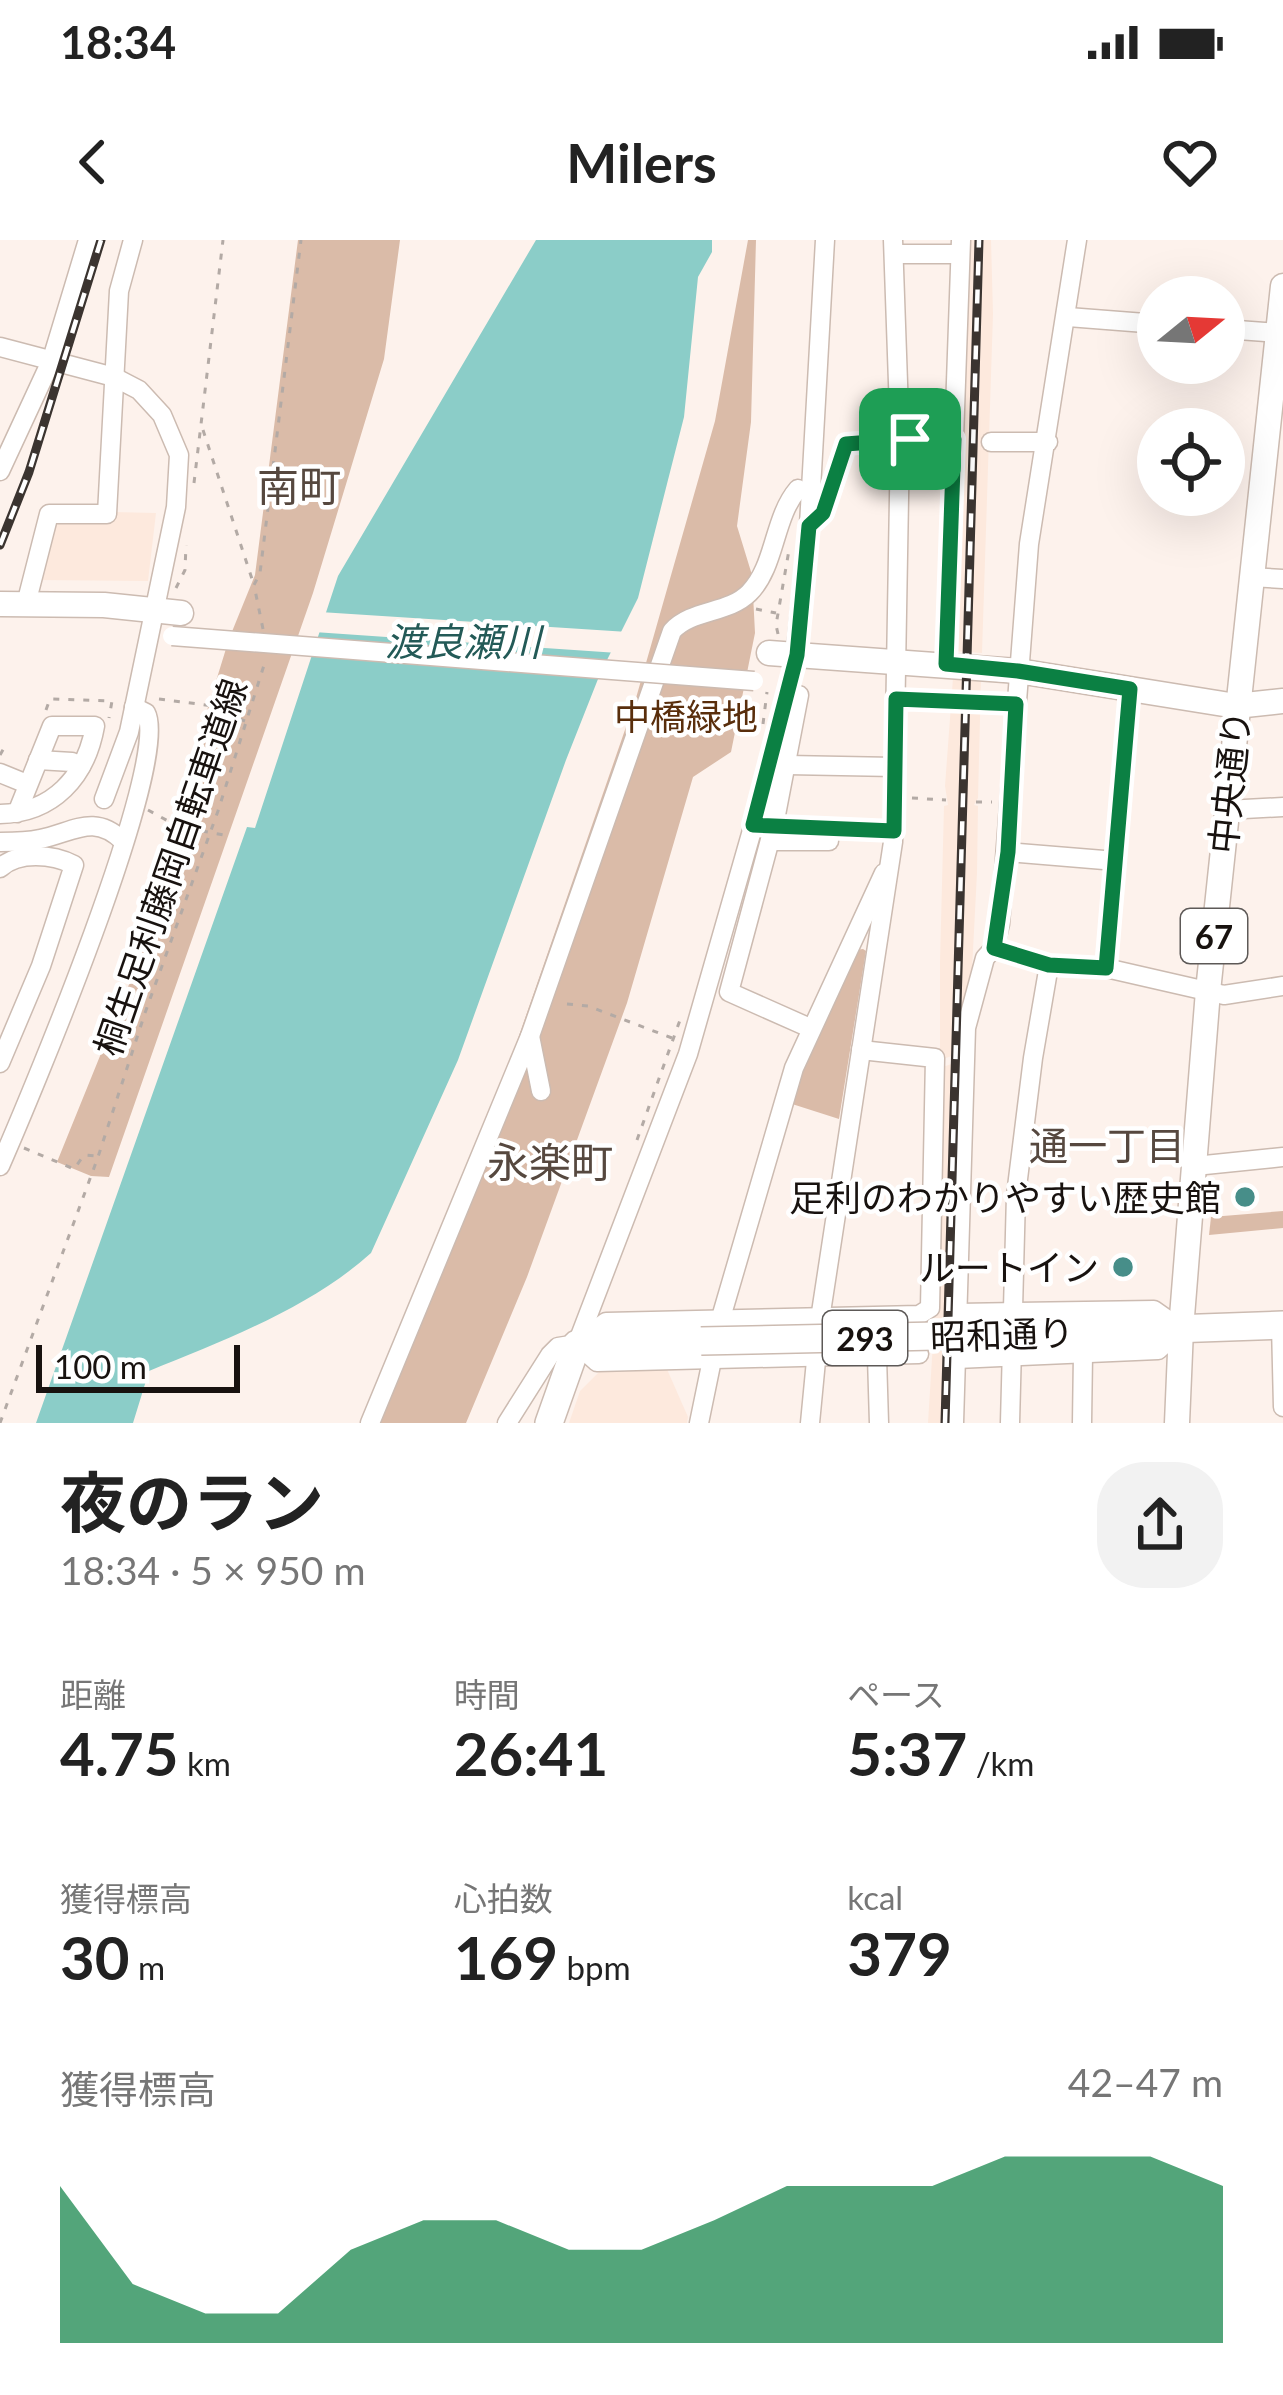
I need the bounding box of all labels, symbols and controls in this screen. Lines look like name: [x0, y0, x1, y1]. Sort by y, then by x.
text: 18:34: [60, 15, 176, 69]
icon: back: [60, 129, 126, 195]
icon: heart: [1157, 129, 1223, 195]
text: Milers: [566, 130, 717, 195]
north arrow: [1137, 276, 1245, 384]
map controls: [1137, 276, 1245, 516]
pin: [859, 388, 961, 490]
icon: arrive: [877, 406, 943, 472]
button: locate: [1137, 408, 1245, 516]
district label: 南町: [257, 461, 341, 511]
water label: 渡良瀬川: [385, 618, 545, 664]
street label: 桐生足利藤岡自転車道線: [85, 673, 255, 1061]
park label: 中橋緑地: [614, 694, 758, 738]
street label: 中央通り: [1200, 708, 1258, 856]
road number: 67: [1181, 909, 1247, 963]
district label: 通一丁目: [1029, 1122, 1185, 1168]
district label: 永楽町: [487, 1137, 613, 1187]
place label: 足利のわかりやすい歴史館: [789, 1175, 1221, 1219]
marker: 足利のわかりやすい歴史館: [1232, 1184, 1258, 1210]
place label: ルートイン: [919, 1245, 1099, 1289]
marker: ルートイン: [1110, 1254, 1136, 1280]
street label: 昭和通り: [929, 1310, 1075, 1358]
road number: 293: [823, 1311, 907, 1365]
scale bar: [36, 1339, 240, 1392]
text: 100 m: [54, 1346, 147, 1386]
text: 夜のラン: [60, 1462, 324, 1541]
button: share: [1097, 1462, 1223, 1588]
text: 18:34 · 5 × 950 m: [60, 1547, 365, 1593]
text: 距離: [60, 1674, 126, 1714]
text: 時間: [454, 1674, 520, 1714]
text: ペース: [847, 1674, 945, 1714]
text: 4.75: [60, 1717, 179, 1789]
text: 26:41: [454, 1717, 608, 1789]
text: 5:37: [847, 1717, 967, 1789]
text: km: [179, 1743, 231, 1783]
text: /km: [967, 1743, 1034, 1783]
text: kcal: [847, 1877, 903, 1917]
text: 獲得標高: [60, 1878, 192, 1918]
text: 心拍数: [454, 1878, 553, 1918]
text: 379: [847, 1917, 952, 1989]
text: 30: [60, 1921, 130, 1993]
text: 169: [454, 1921, 558, 1993]
text: m: [130, 1947, 165, 1987]
text: bpm: [558, 1947, 631, 1987]
text: 42–47 m: [1068, 2059, 1223, 2105]
text: 獲得標高: [60, 2066, 216, 2112]

